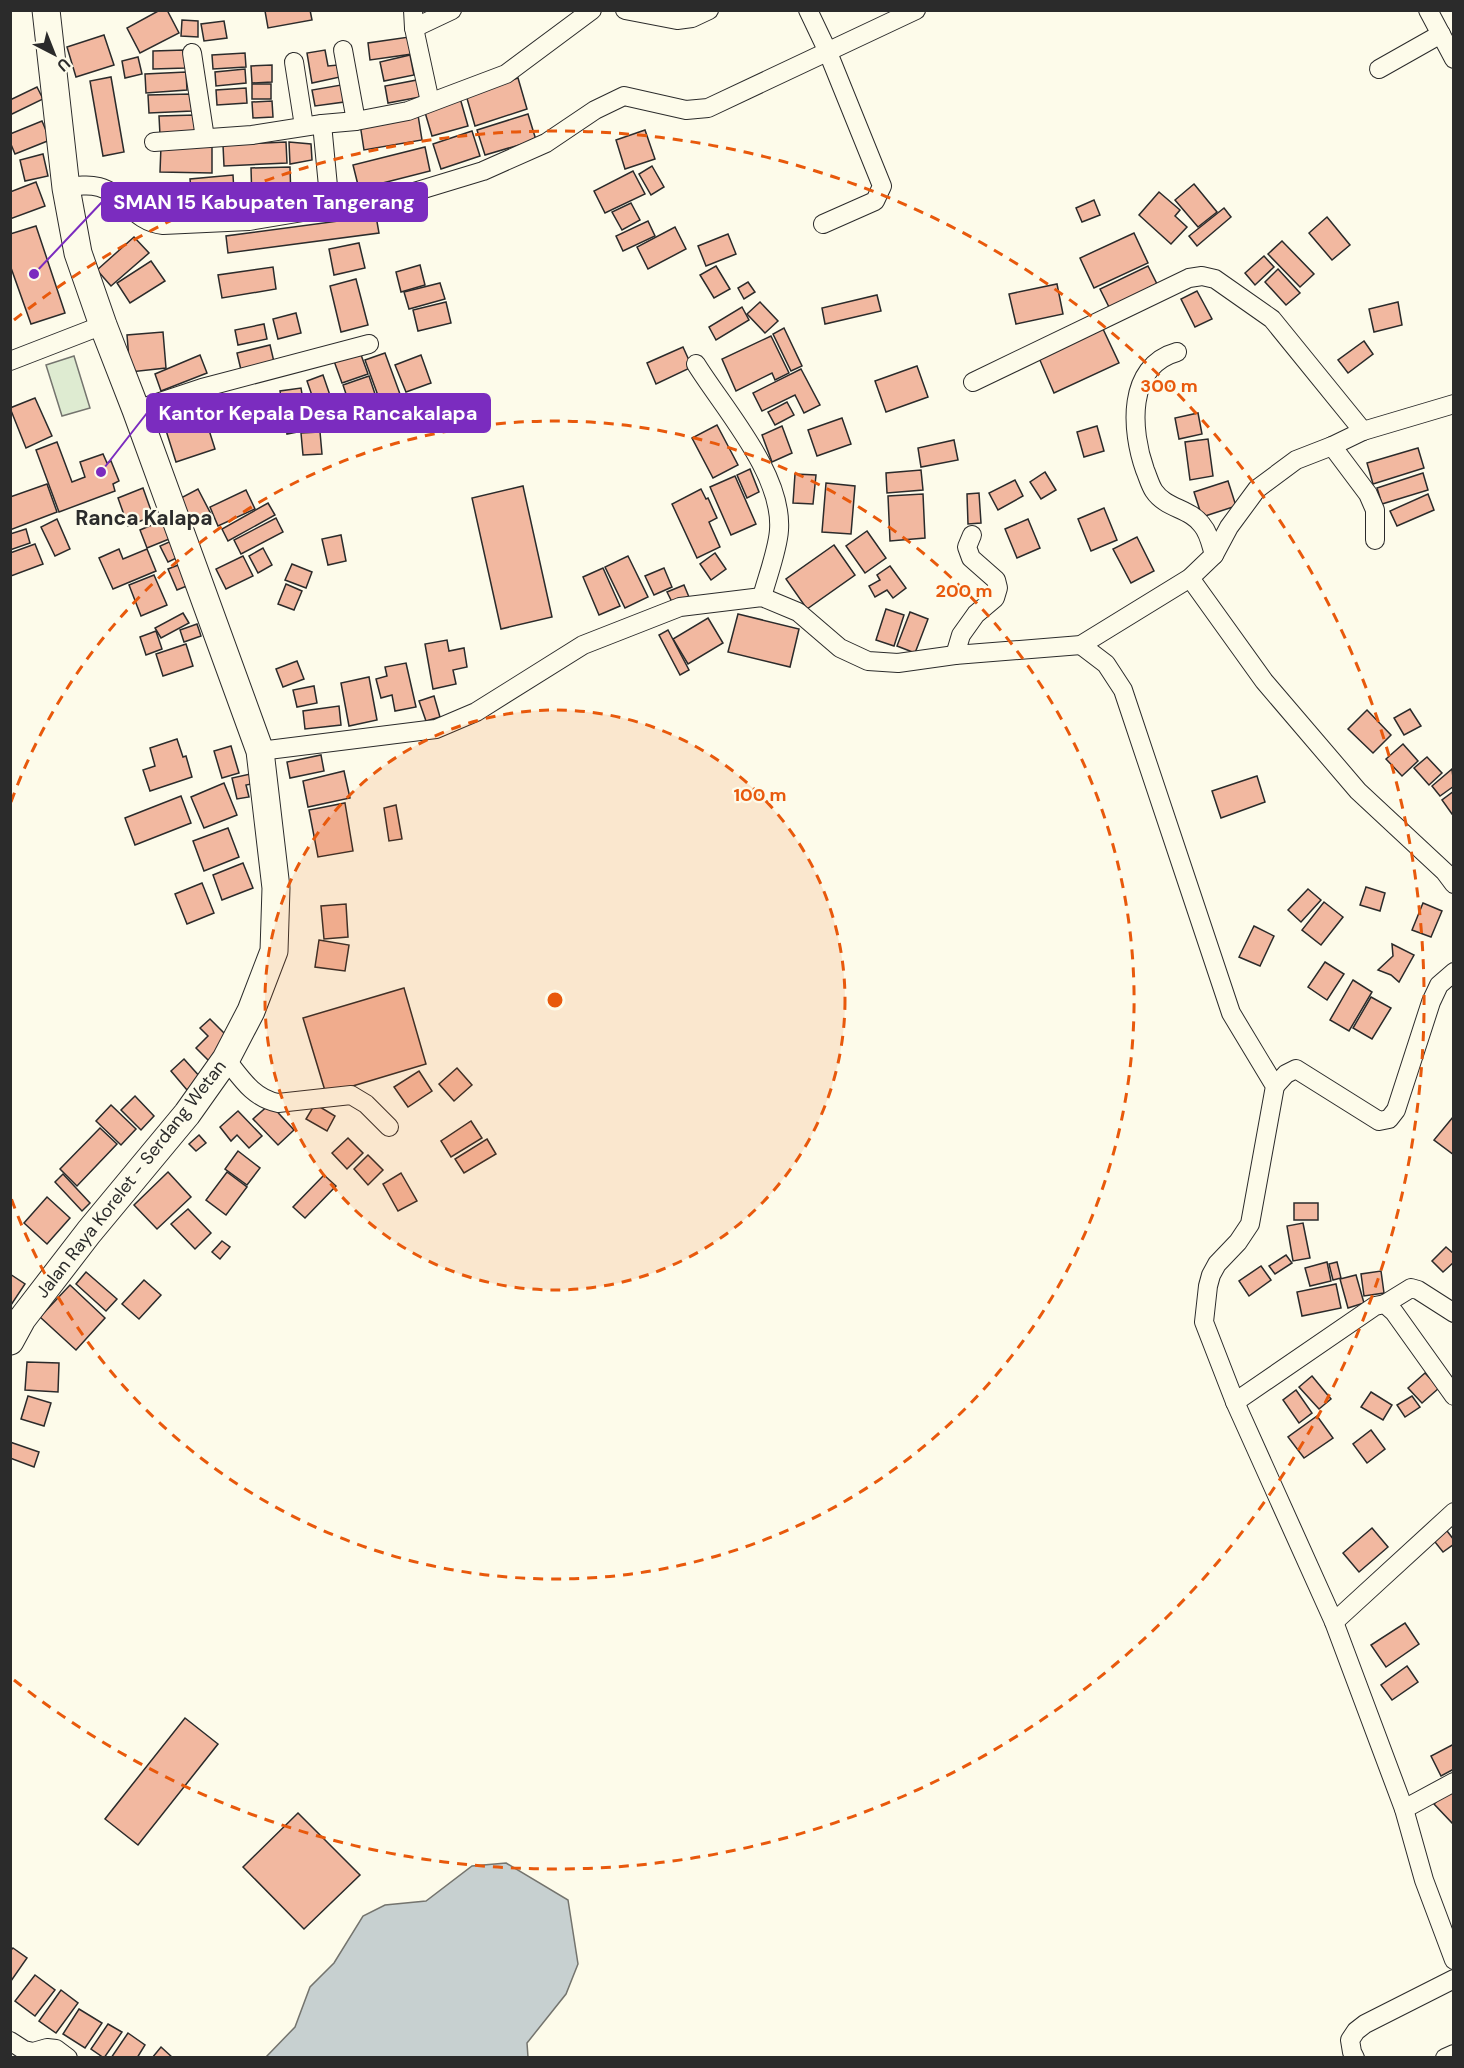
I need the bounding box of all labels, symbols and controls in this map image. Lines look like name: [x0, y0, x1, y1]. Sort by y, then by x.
north arrow: [24, 24, 84, 84]
text: U: [53, 53, 75, 76]
callout: SMAN 15 Kabupaten Tangerang: [102, 183, 427, 221]
text: SMAN 15 Kabupaten Tangerang: [113, 189, 415, 215]
text: 300 m: [1140, 374, 1198, 398]
callout: Kantor Kepala Desa Rancakalapa: [147, 394, 490, 432]
text: Kantor Kepala Desa Rancakalapa: [159, 400, 477, 426]
district label: Ranca Kalapa: [75, 504, 213, 532]
text: 200 m: [936, 579, 992, 603]
text: 100 m: [733, 783, 787, 807]
centre of rings: [545, 990, 565, 1010]
street label: Jalan Raya Korelet - Serdang Wetan: [30, 1055, 232, 1303]

